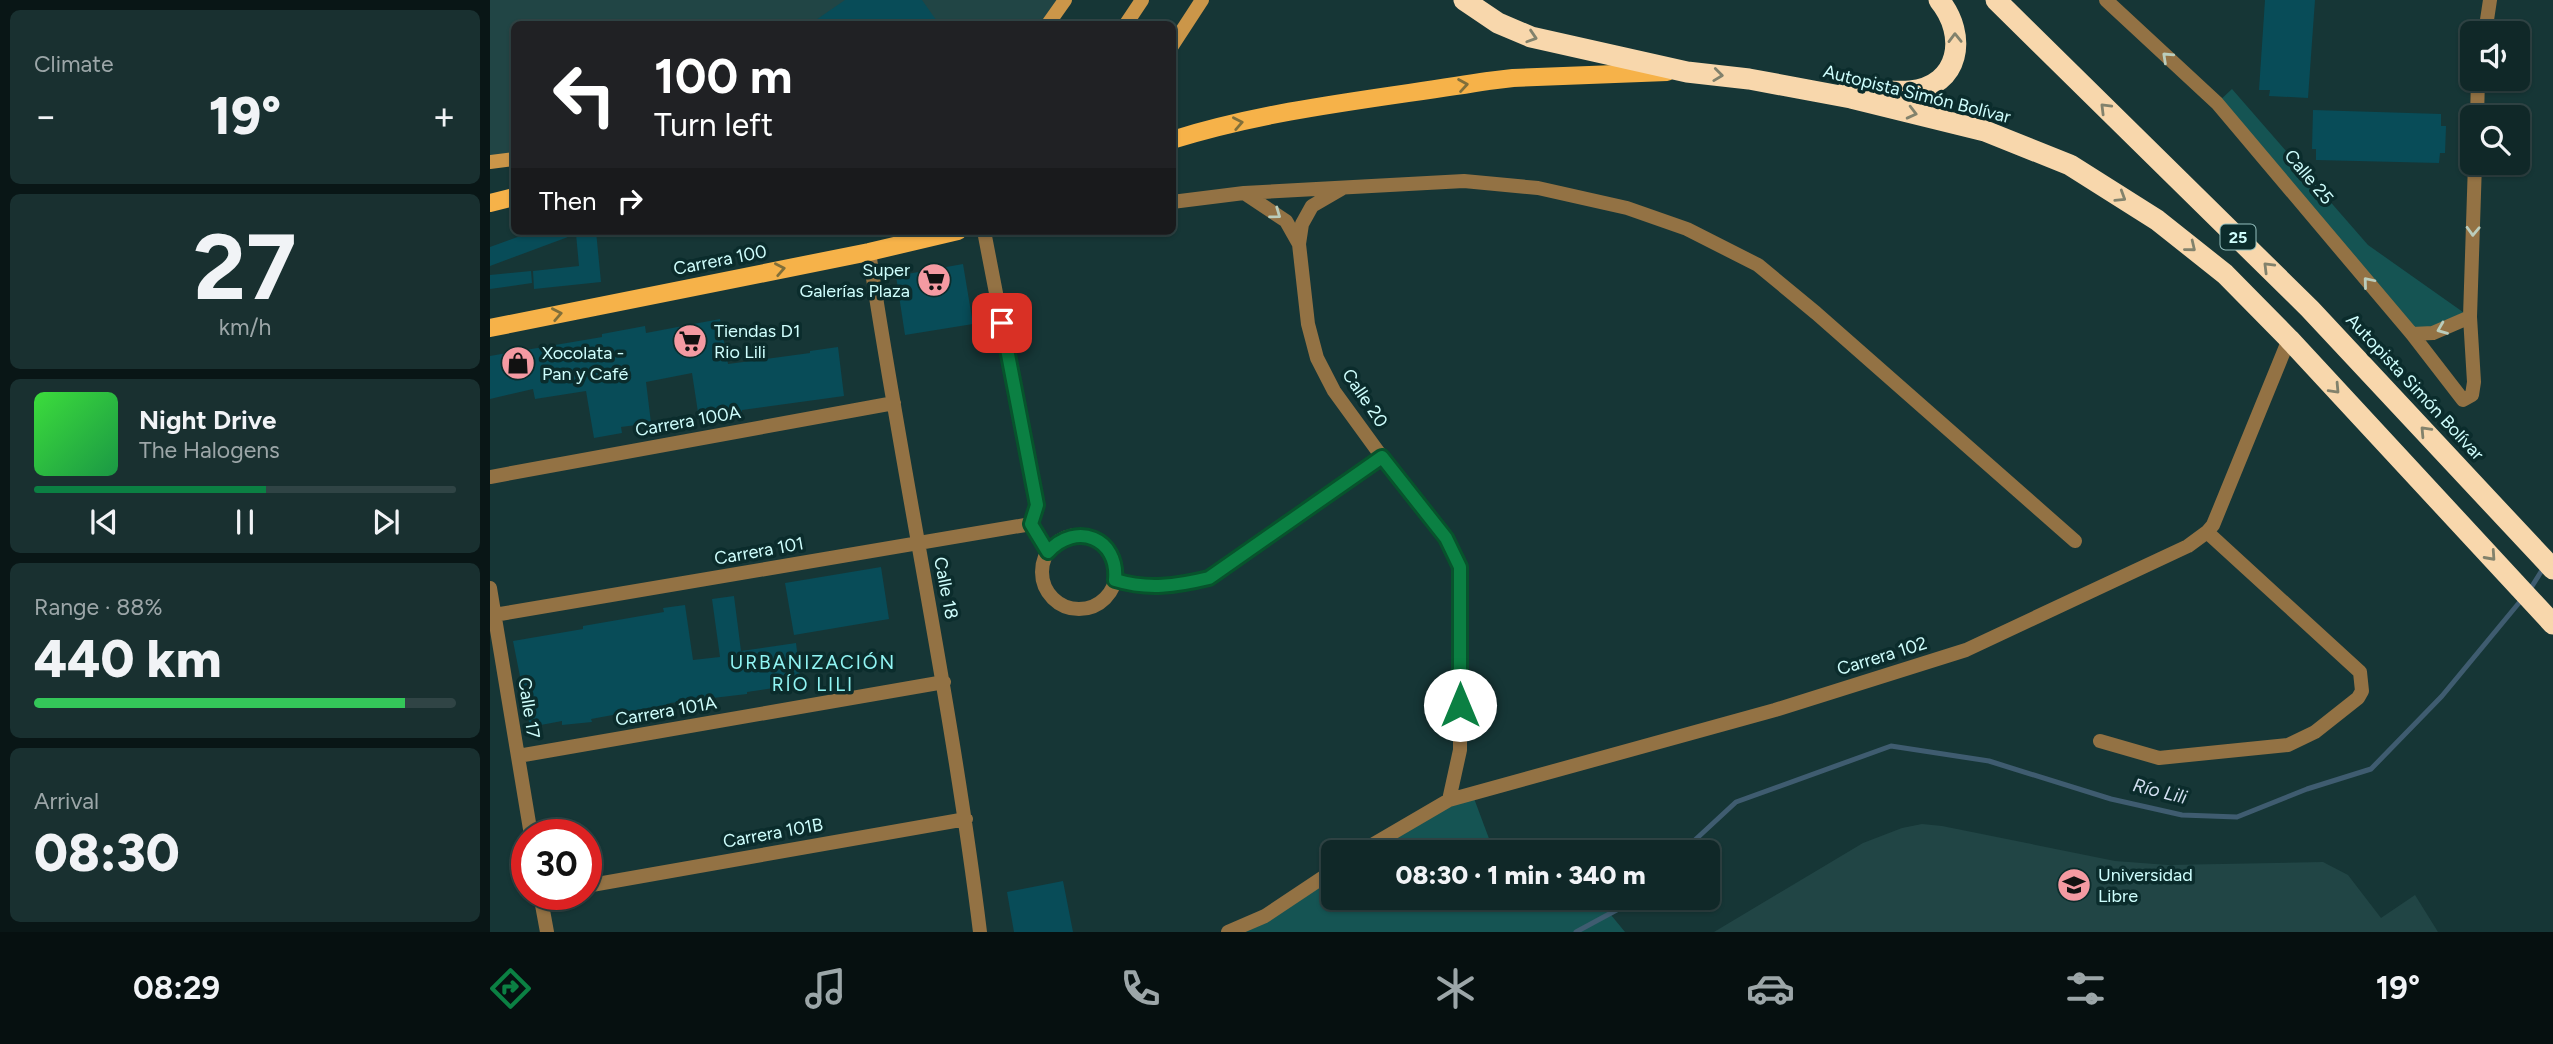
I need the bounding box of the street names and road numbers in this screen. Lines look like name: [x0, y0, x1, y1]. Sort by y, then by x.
street label: Autopista Simón Bolívar: [1821, 60, 2013, 128]
street label: Calle 25: [2280, 145, 2338, 209]
road number: 25: [2220, 224, 2256, 249]
street label: Carrera 100: [672, 240, 768, 280]
street label: Autopista Simón Bolívar: [2341, 309, 2489, 465]
street label: Calle 20: [1337, 365, 1393, 431]
street label: Carrera 100A: [634, 401, 742, 441]
street label: Carrera 101: [713, 532, 805, 570]
street label: Calle 18: [929, 555, 963, 621]
street label: Carrera 102: [1834, 632, 1930, 680]
street label: Calle 17: [513, 676, 545, 740]
street label: Carrera 101A: [614, 691, 718, 731]
street label: Carrera 101B: [721, 813, 825, 853]

